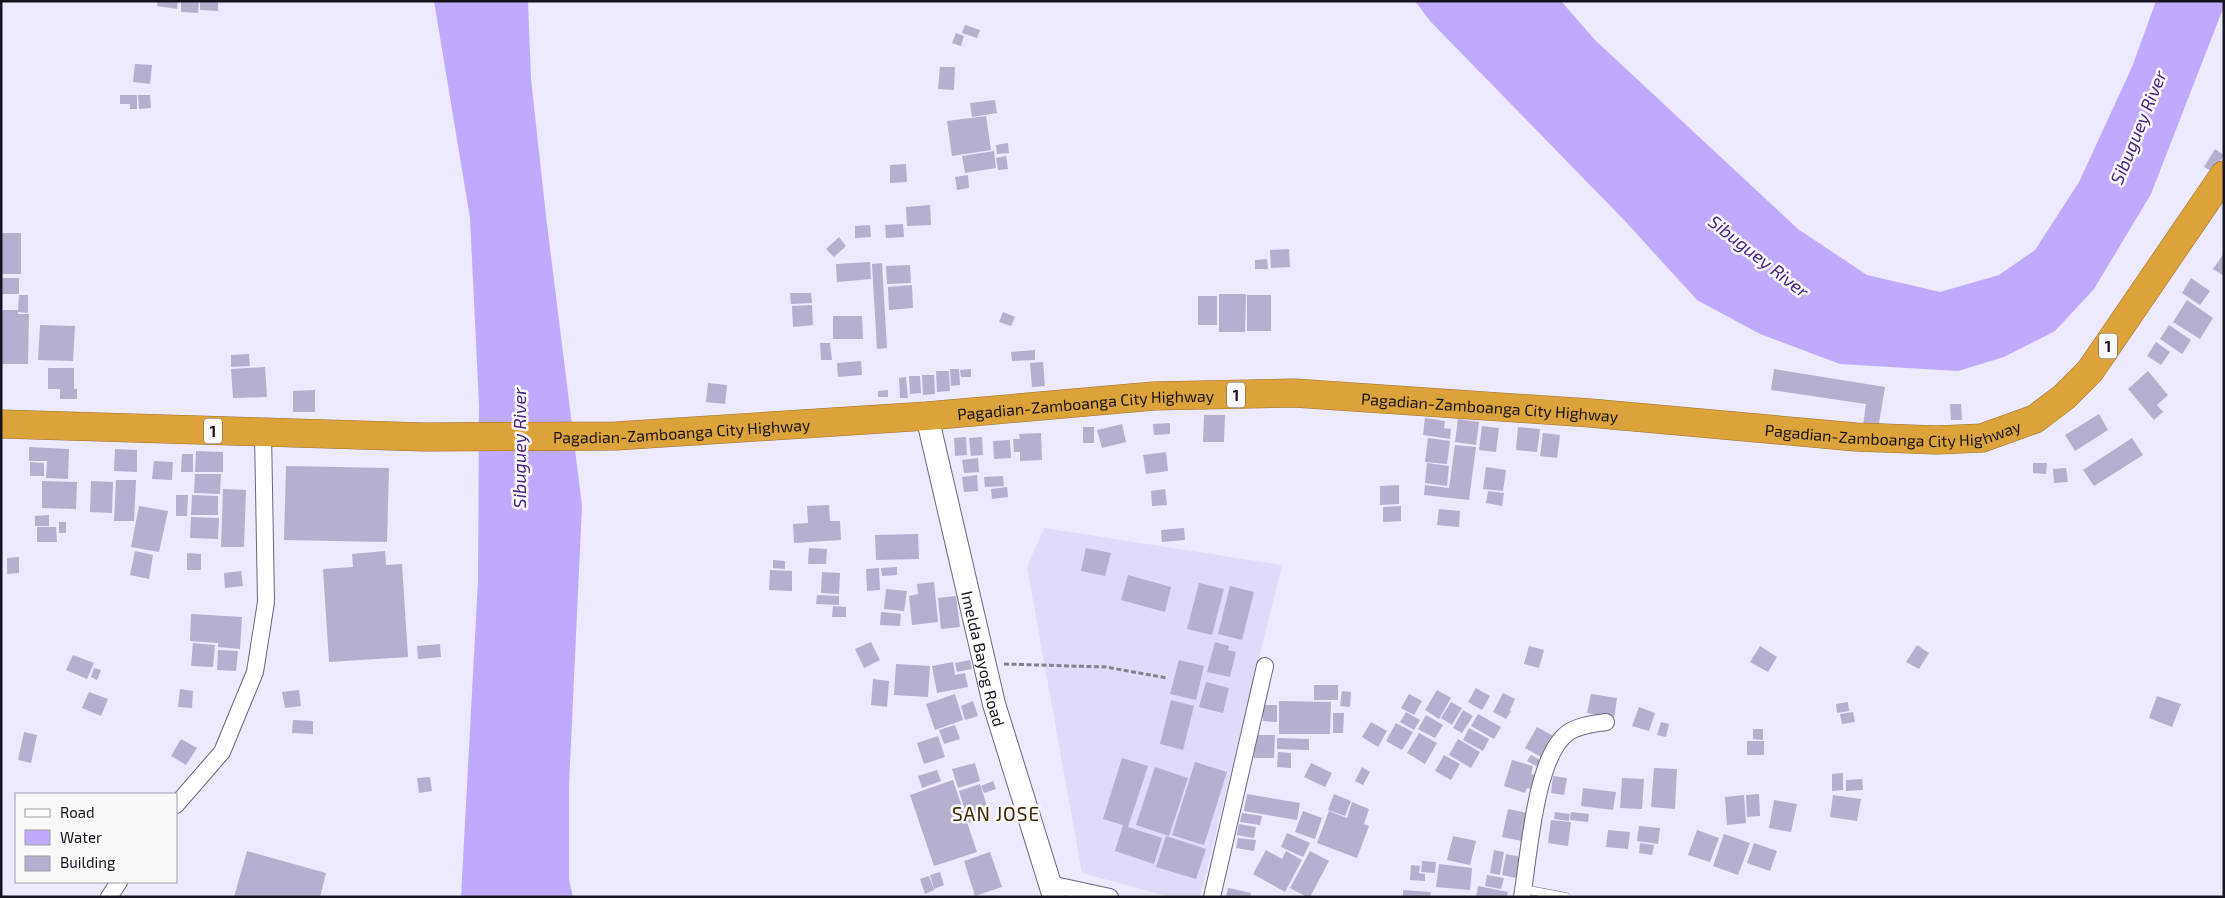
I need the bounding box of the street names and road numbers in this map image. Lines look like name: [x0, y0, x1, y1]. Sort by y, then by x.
road number: 1: [2099, 334, 2117, 358]
road number: 1: [1227, 382, 1245, 408]
street label: Pagadian-Zamboanga City Highway: [956, 385, 1215, 423]
street label: Pagadian-Zamboanga City Highway: [1361, 388, 1620, 425]
street label: Pagadian-Zamboanga City Highway: [553, 414, 811, 446]
street label: Pagadian-Zamboanga City Highway: [1764, 415, 2024, 450]
road number: 1: [204, 418, 222, 444]
street label: Imelda Bayog Road: [958, 589, 1010, 728]

